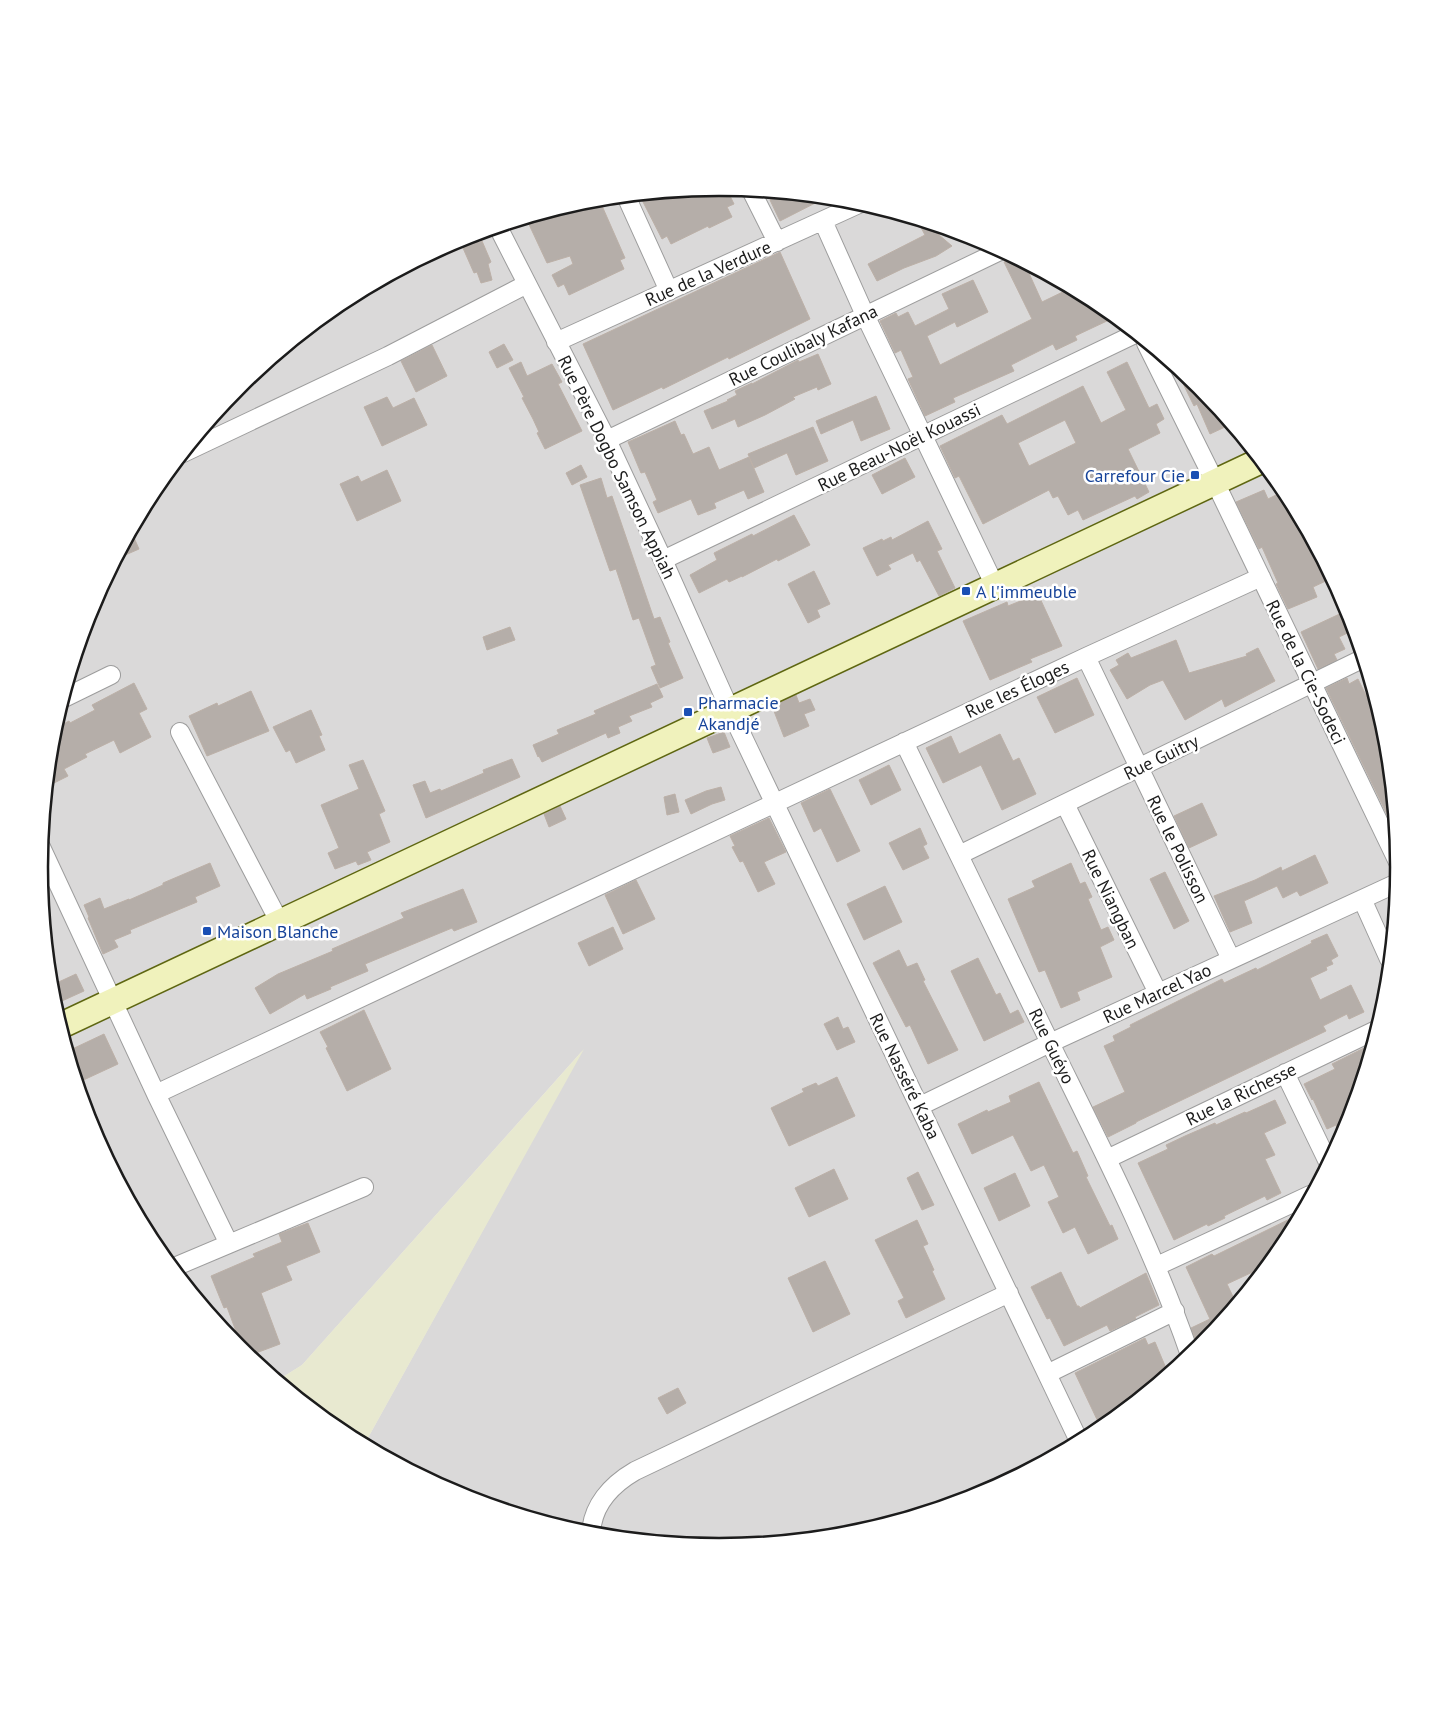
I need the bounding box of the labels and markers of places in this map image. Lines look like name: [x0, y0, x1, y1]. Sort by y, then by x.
place label: Carrefour Cie: [1085, 464, 1185, 487]
marker: Carrefour Cie: [1189, 469, 1201, 481]
place label: A l'immeuble: [976, 580, 1077, 603]
marker: A l'immeuble: [960, 585, 972, 597]
place label: Pharmacie Akandjé: [698, 691, 779, 735]
marker: Pharmacie Akandjé: [682, 706, 694, 718]
place label: Maison Blanche: [217, 920, 339, 943]
marker: Maison Blanche: [201, 925, 213, 937]

